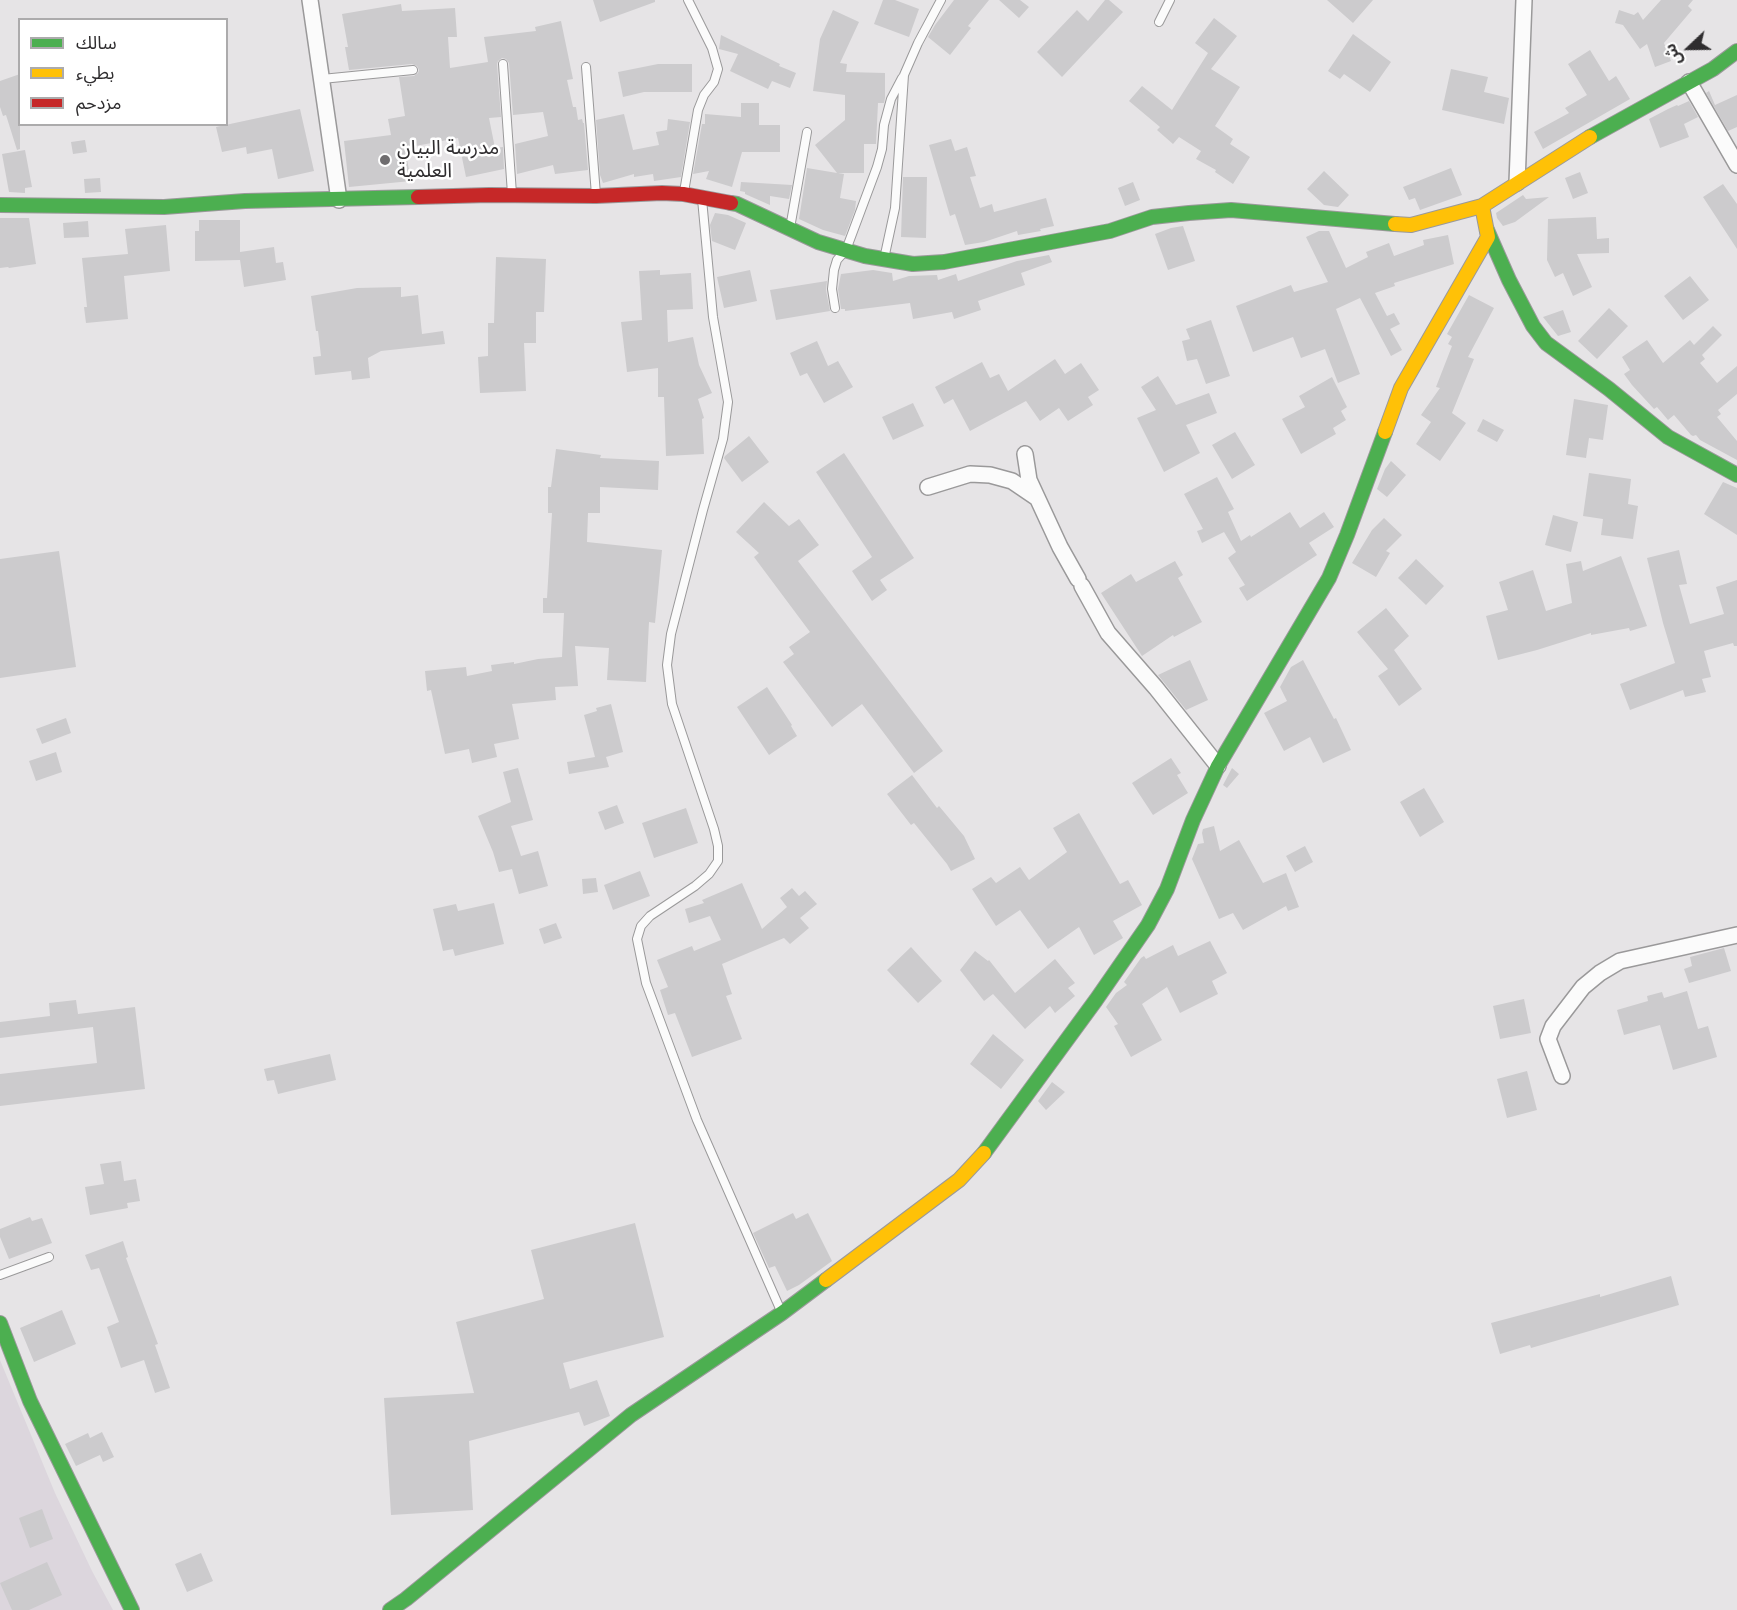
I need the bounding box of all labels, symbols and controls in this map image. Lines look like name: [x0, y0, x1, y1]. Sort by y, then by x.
legend: [18, 18, 228, 126]
north arrow: [1659, 18, 1719, 78]
text: سالك: [76, 30, 117, 54]
text: ش: [1658, 40, 1687, 69]
text: بطيء: [76, 60, 114, 84]
text: مزدحم: [76, 90, 121, 114]
place label: مدرسة البيان العلمية: [397, 136, 499, 183]
marker: مدرسة البيان العلمية: [378, 153, 392, 167]

